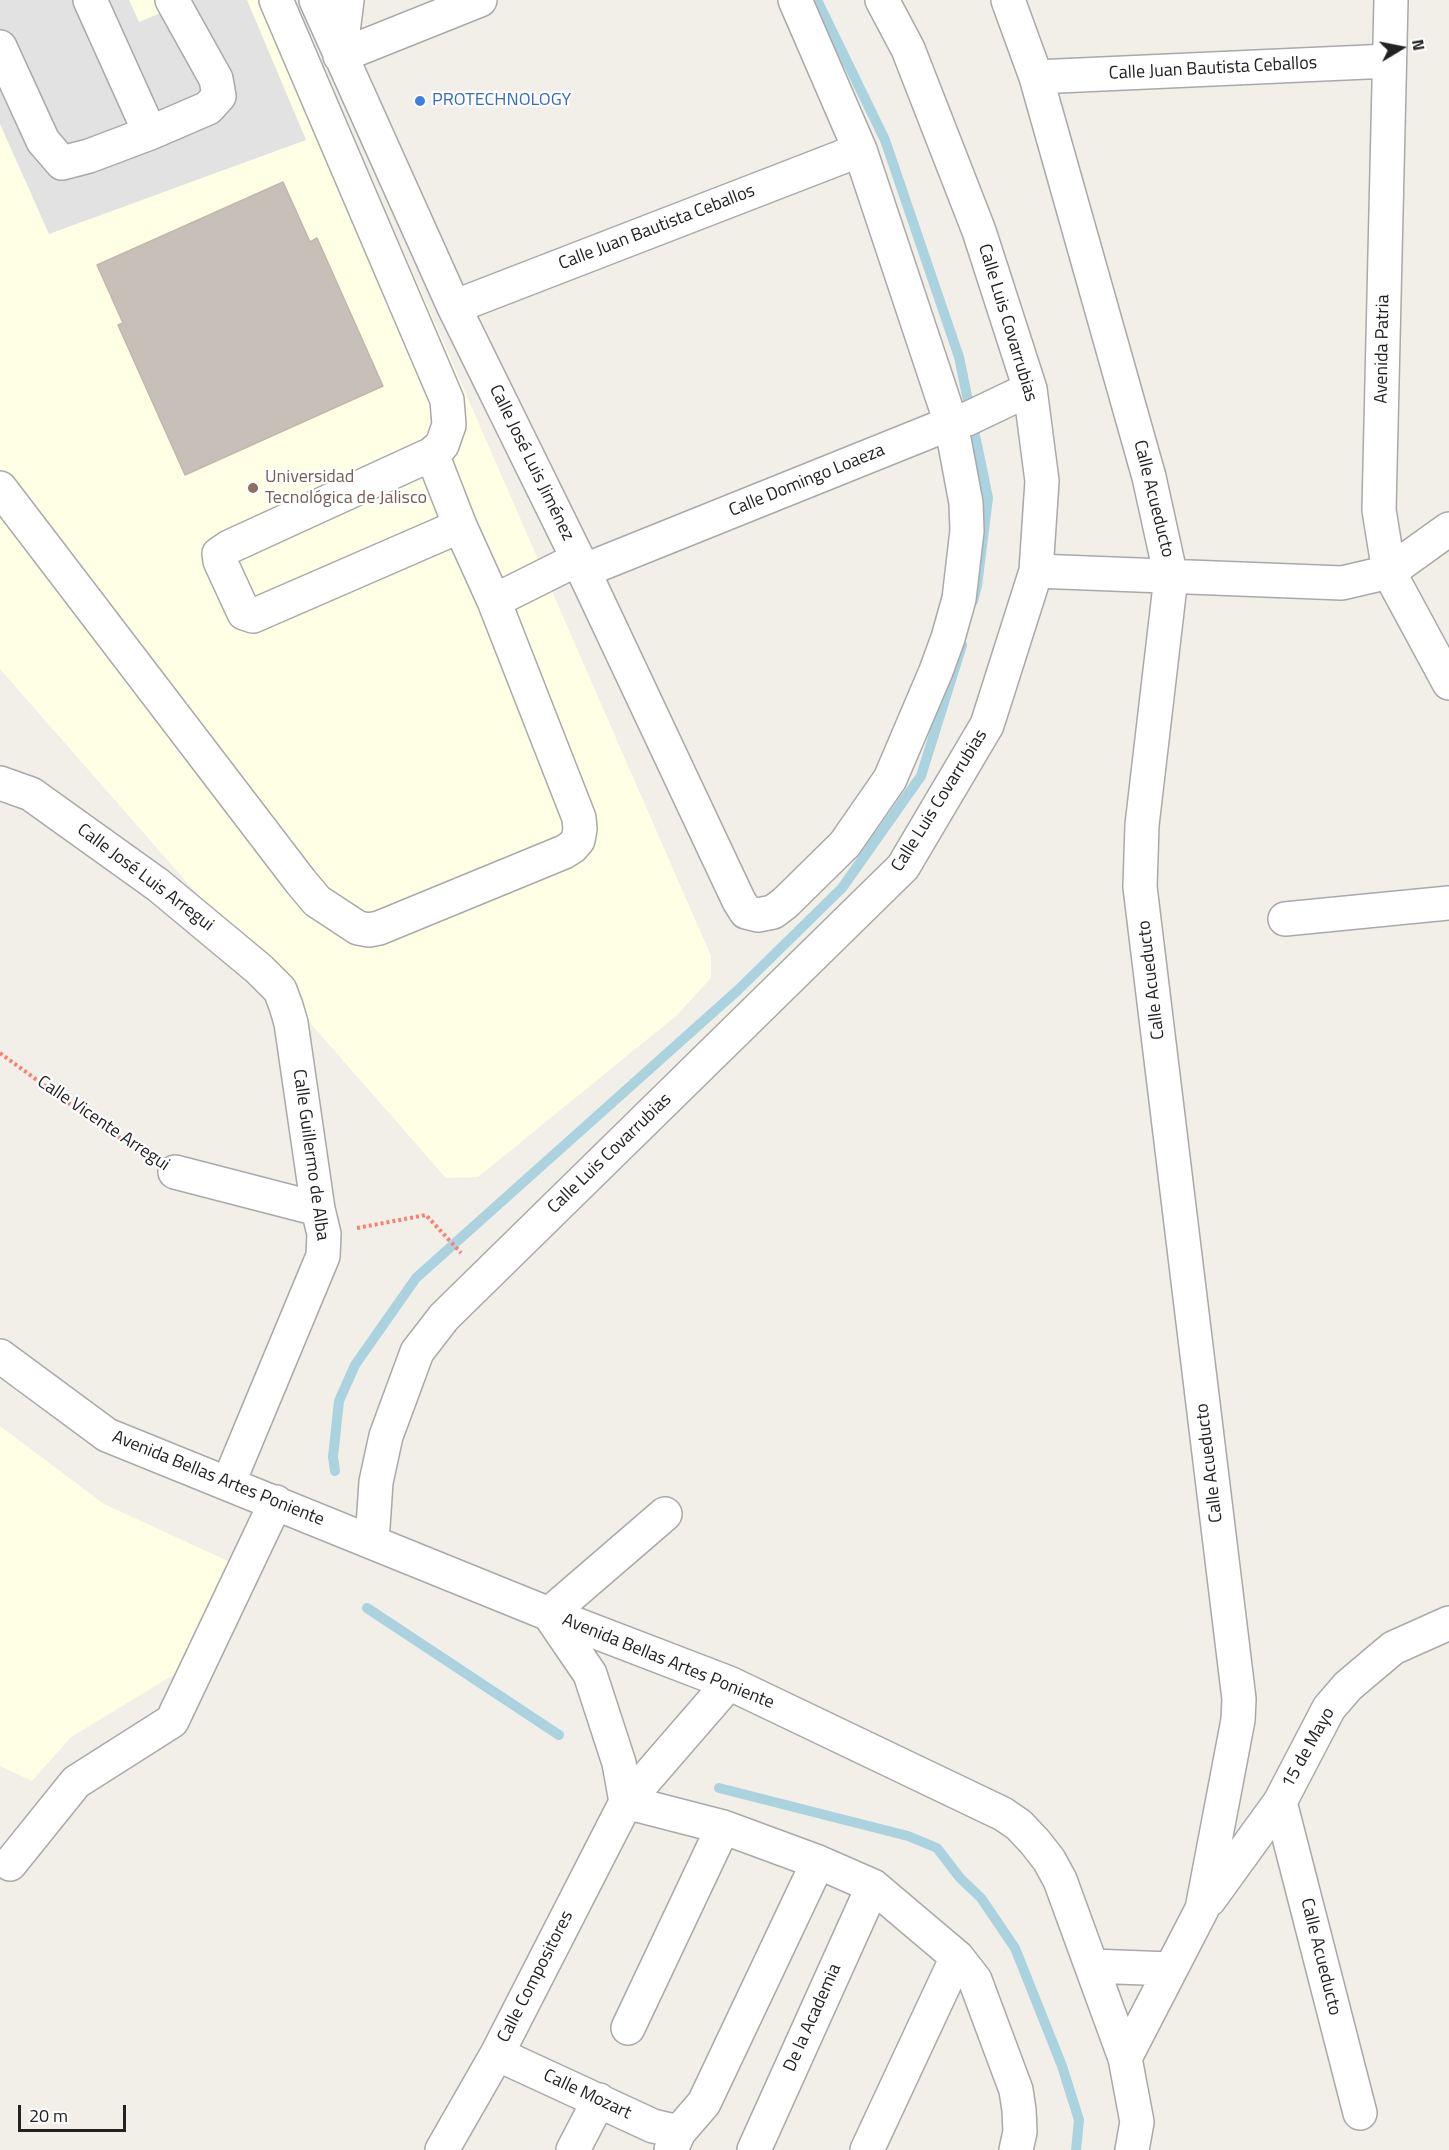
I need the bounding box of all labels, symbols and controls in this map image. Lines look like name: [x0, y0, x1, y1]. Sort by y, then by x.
north arrow: [1371, 18, 1431, 78]
text: N: [1406, 37, 1432, 52]
street label: Calle Juan Bautista Ceballos: [1108, 53, 1318, 85]
place label: PROTECHNOLOGY: [432, 90, 571, 112]
marker: PROTECHNOLOGY: [413, 94, 427, 108]
street label: Calle Juan Bautista Ceballos: [556, 181, 758, 275]
street label: Calle Luis Covarrubias: [973, 242, 1041, 404]
street label: Avenida Patria: [1371, 294, 1395, 404]
street label: Calle José Luis Jiménez: [484, 382, 578, 544]
street label: Calle Acueducto: [1128, 438, 1178, 560]
street label: Calle Domingo Loaeza: [726, 440, 888, 522]
place label: Universidad Tecnológica de Jalisco: [265, 467, 427, 510]
marker: Universidad Tecnológica de Jalisco: [246, 481, 260, 495]
street label: Calle Luis Covarrubias: [887, 726, 993, 876]
street label: Calle José Luis Arregui: [72, 820, 218, 936]
street label: Calle Acueducto: [1134, 919, 1170, 1041]
street label: Calle Guillermo de Alba: [287, 1068, 333, 1242]
street label: Calle Vicente Arregui: [33, 1072, 173, 1176]
street label: Calle Luis Covarrubias: [544, 1089, 676, 1219]
street label: Calle Acueducto: [1192, 1402, 1228, 1524]
street label: Avenida Bellas Artes Poniente: [109, 1427, 327, 1531]
street label: Avenida Bellas Artes Poniente: [559, 1610, 777, 1714]
street label: 15 de Mayo: [1278, 1704, 1340, 1792]
street label: Calle Acueducto: [1295, 1896, 1345, 2018]
street label: Calle Compositores: [493, 1908, 579, 2046]
street label: De la Academia: [780, 1961, 846, 2075]
street label: Calle Mozart: [540, 2065, 634, 2125]
scale bar: [21, 2093, 129, 2131]
text: 20 m: [29, 2102, 68, 2129]

